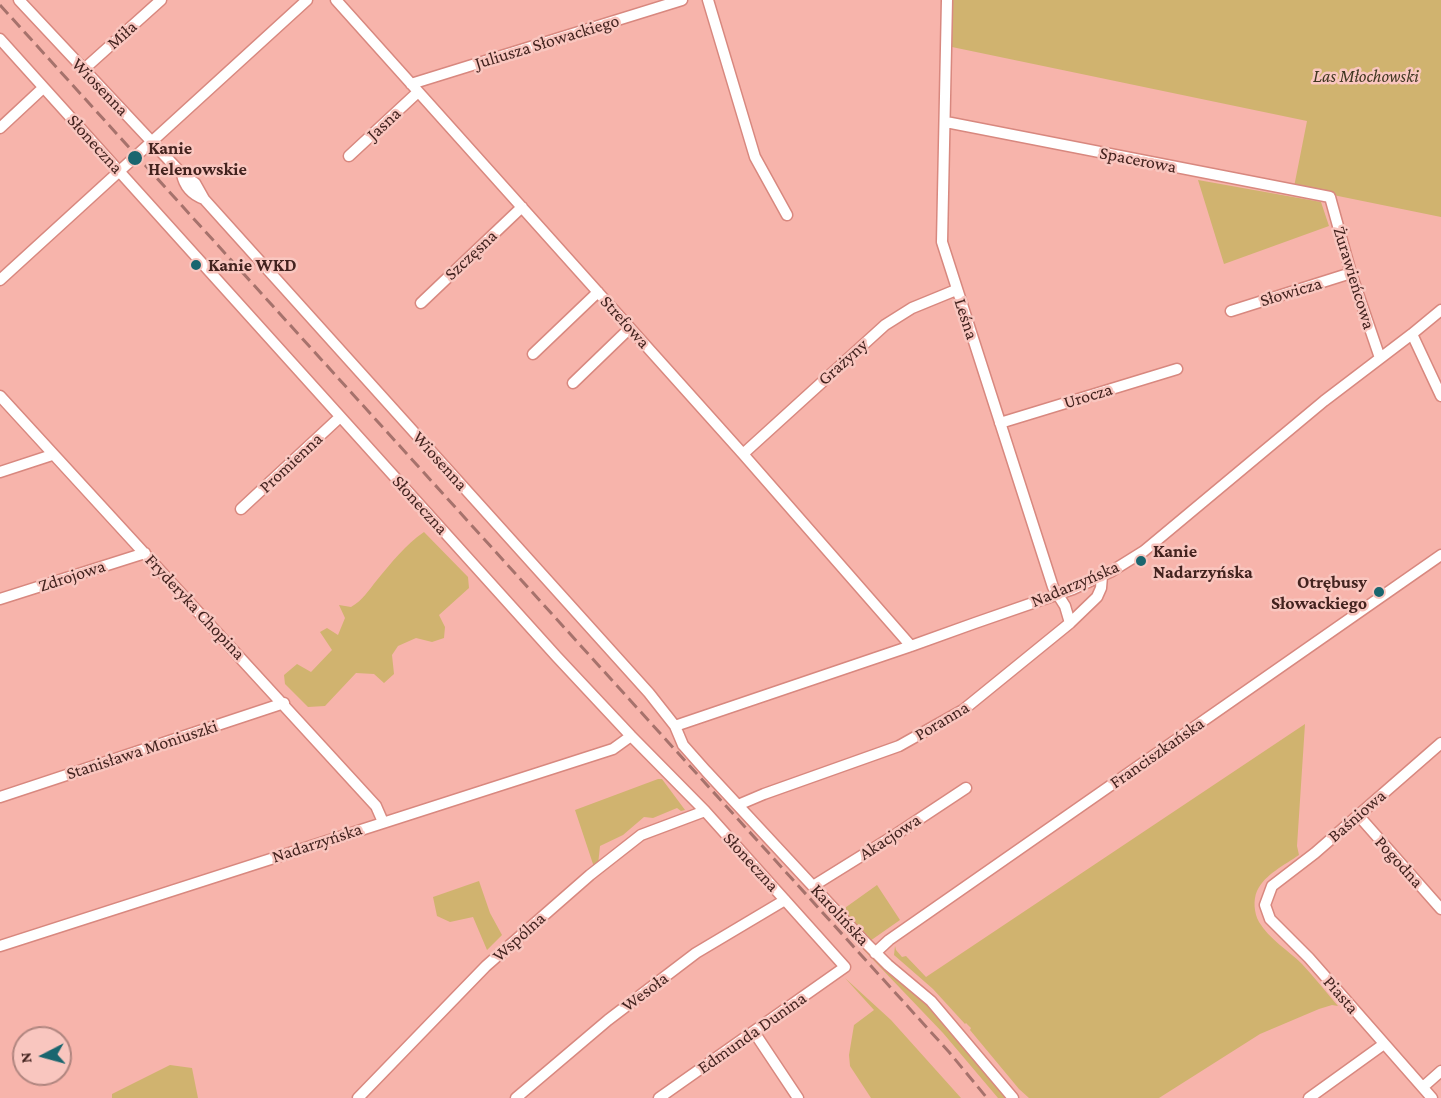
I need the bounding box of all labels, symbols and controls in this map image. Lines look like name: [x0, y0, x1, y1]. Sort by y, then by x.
street label: Juliusza Słowackiego: [472, 10, 622, 74]
street label: Miła: [103, 16, 141, 54]
street label: Wiosenna: [67, 53, 133, 121]
park label: Las Młochowski: [1313, 65, 1419, 87]
street label: Jasna: [362, 103, 406, 145]
street label: Słoneczna: [63, 110, 127, 178]
place label: Kanie Helenowskie: [148, 137, 247, 180]
street label: Spacerowa: [1098, 142, 1178, 178]
marker: Kanie Helenowskie: [126, 149, 144, 167]
street label: Żurawieńcowa: [1328, 224, 1380, 332]
street label: Szczęsna: [440, 225, 502, 285]
place label: Kanie WKD: [208, 254, 297, 276]
marker: Kanie WKD: [189, 258, 203, 272]
street label: Słowicza: [1258, 272, 1324, 312]
street label: Strefowa: [596, 291, 654, 353]
street label: Leśna: [949, 296, 983, 342]
street label: Grażyny: [814, 334, 872, 390]
street label: Urocza: [1061, 378, 1115, 414]
street label: Wiosenna: [408, 427, 472, 495]
street label: Promienna: [255, 428, 327, 498]
street label: Słoneczna: [388, 471, 452, 539]
place label: Kanie Nadarzyńska: [1153, 540, 1253, 582]
street label: Fryderyka Chopina: [140, 550, 250, 664]
marker: Kanie Nadarzyńska: [1134, 554, 1148, 568]
street label: Zdrojowa: [36, 555, 108, 597]
street label: Nadarzyńska: [1028, 556, 1122, 612]
place label: Otrębusy Słowackiego: [1271, 571, 1367, 614]
marker: Otrębusy Słowackiego: [1372, 585, 1386, 599]
street label: Poranna: [911, 696, 973, 746]
street label: Franciszkańska: [1106, 713, 1208, 793]
street label: Stanisława Moniuszki: [64, 715, 220, 785]
street label: Baśniowa: [1324, 785, 1390, 847]
street label: Akacjowa: [855, 809, 925, 865]
street label: Nadarzyńska: [269, 818, 365, 868]
street label: Słoneczna: [719, 828, 783, 896]
street label: Pogodna: [1370, 832, 1428, 892]
street label: Karolińska: [806, 880, 874, 950]
street label: Wspólna: [488, 908, 550, 966]
street label: Wesoła: [617, 968, 673, 1016]
street label: Piasta: [1319, 972, 1363, 1018]
street label: Edmunda Dunina: [693, 987, 811, 1079]
north arrow: [12, 1026, 72, 1086]
text: N: [17, 1051, 35, 1064]

